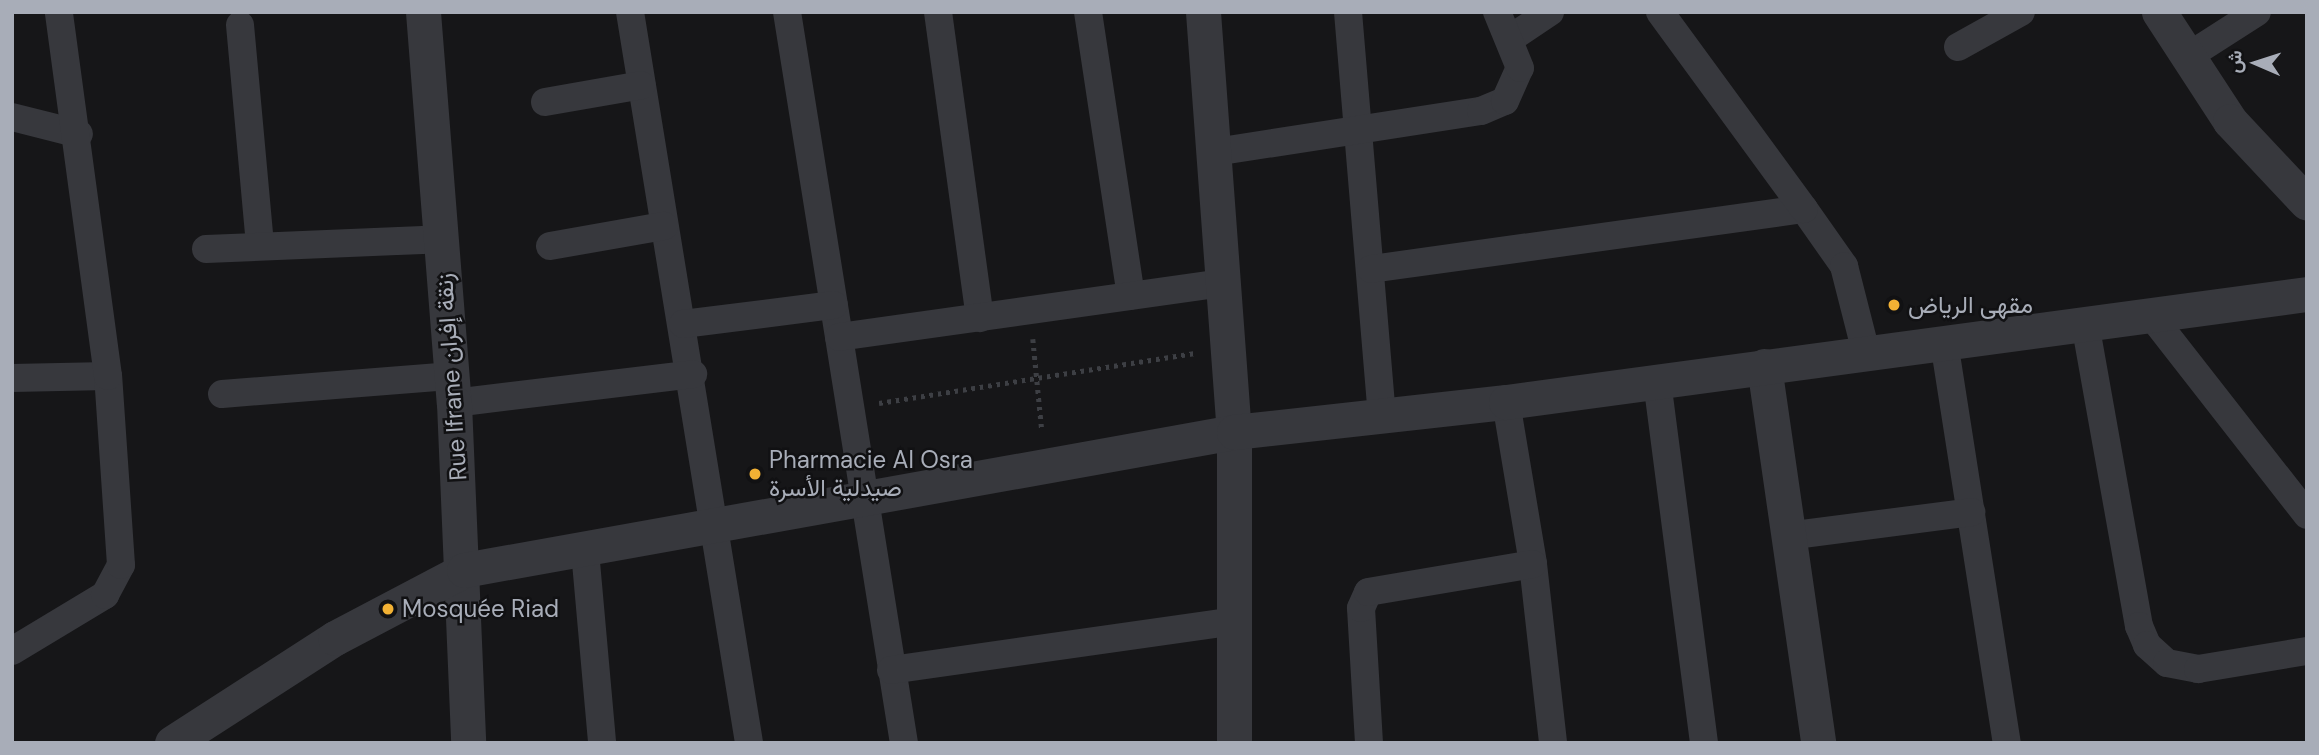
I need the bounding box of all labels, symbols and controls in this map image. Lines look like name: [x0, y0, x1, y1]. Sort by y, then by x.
north arrow: [2221, 28, 2291, 98]
text: ش: [2221, 50, 2248, 74]
street label: Rue Ifrane زنقة إفران: [429, 272, 473, 482]
place label: مقهى الرياض: [1908, 291, 2033, 319]
marker: مقهى الرياض: [1886, 297, 1902, 313]
place label: Pharmacie Al Osra صيدلية الأسرة: [769, 446, 973, 502]
marker: Pharmacie Al Osra صيدلية الأسرة: [747, 466, 763, 482]
place label: Mosquée Riad: [402, 595, 559, 623]
marker: Mosquée Riad: [380, 601, 396, 617]

